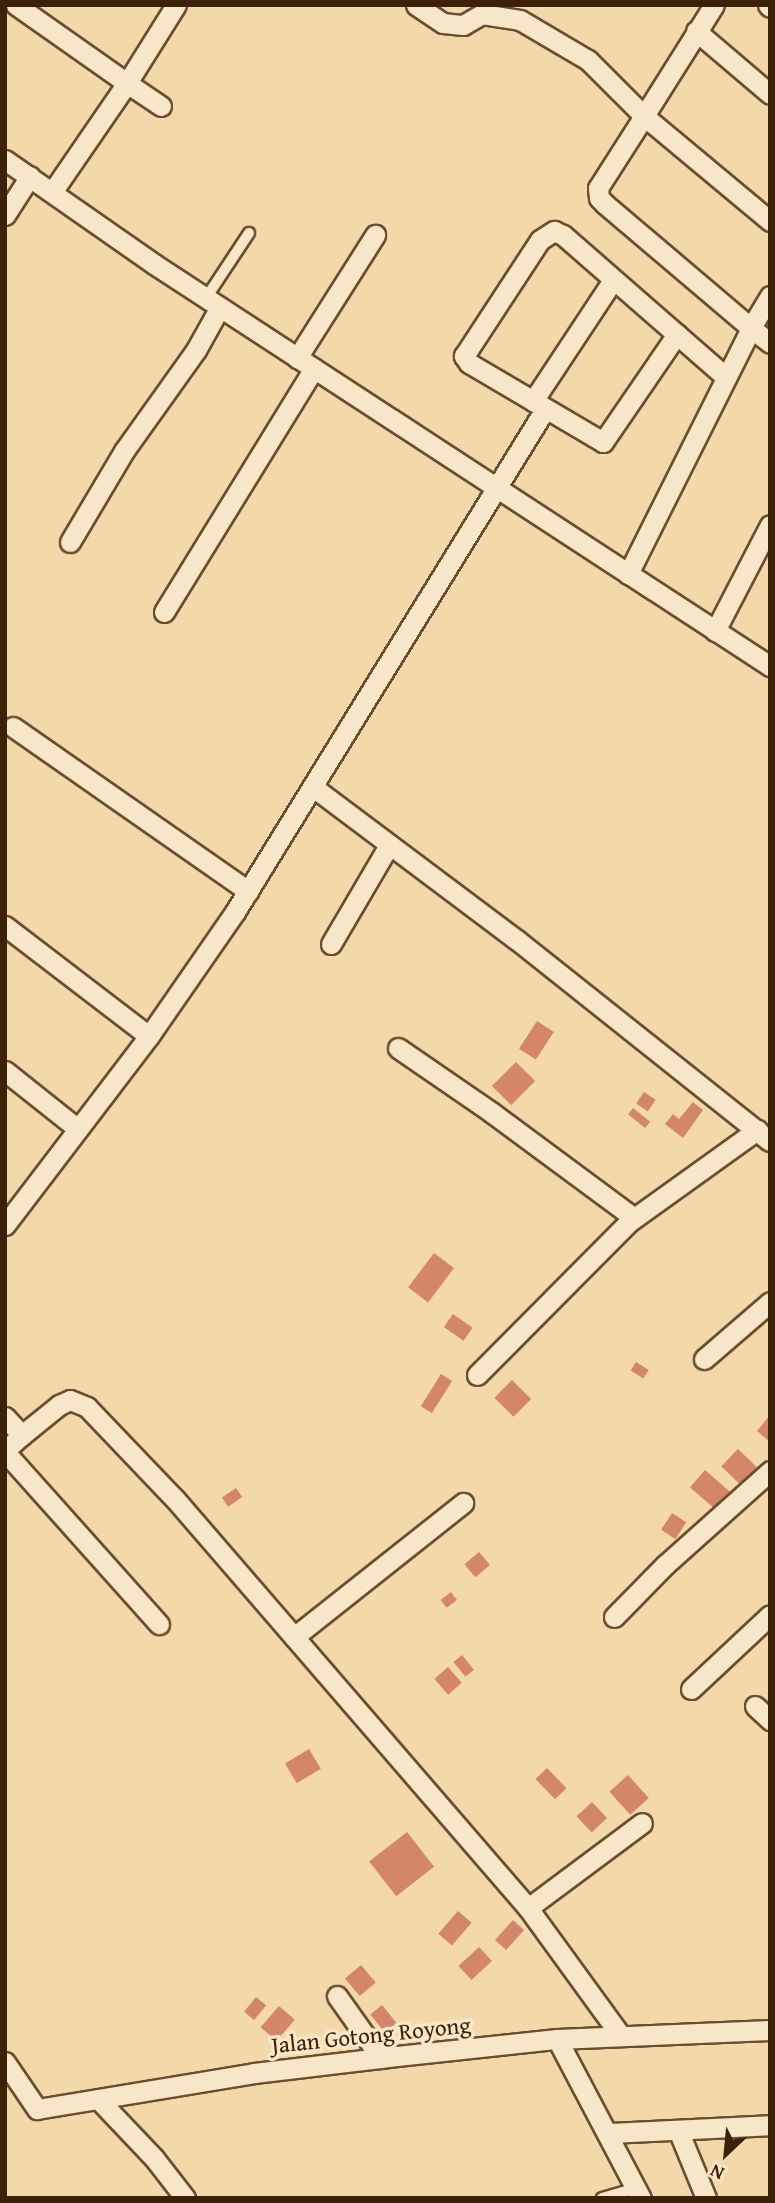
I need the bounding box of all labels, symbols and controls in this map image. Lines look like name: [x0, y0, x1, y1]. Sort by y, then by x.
street label: Jalan Gotong Royong: [270, 2011, 472, 2059]
north arrow: [691, 2119, 761, 2189]
text: N: [705, 2158, 729, 2188]

